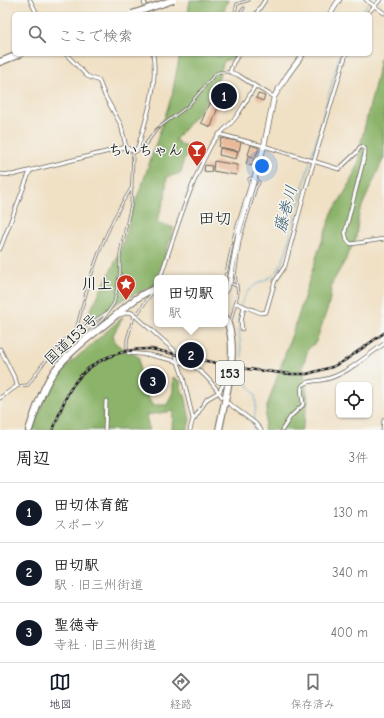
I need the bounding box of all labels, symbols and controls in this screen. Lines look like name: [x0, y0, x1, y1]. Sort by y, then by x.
search box: [12, 12, 372, 56]
icon: search: [26, 23, 48, 45]
text: ここで検索: [58, 27, 133, 45]
pin: 1: [211, 81, 237, 111]
bar icon: ちいちゃん: [186, 139, 208, 167]
place label: ちいちゃん: [108, 141, 183, 159]
your location: [252, 156, 272, 176]
water label: 藤巻川: [271, 183, 301, 235]
district label: 田切: [198, 209, 232, 228]
place icon: 川上: [115, 273, 137, 301]
place label: 川上: [82, 275, 112, 293]
popup: [154, 275, 228, 327]
text: 田切駅: [168, 284, 214, 302]
text: 駅: [168, 305, 182, 320]
street label: 国道153号: [40, 310, 102, 368]
pin: 2: [178, 340, 204, 370]
road number: 153: [216, 361, 244, 385]
pin: 3: [140, 366, 166, 396]
map controls: [336, 382, 372, 418]
button: locate: [336, 382, 372, 418]
text: 周辺: [16, 449, 50, 468]
text: 3件: [348, 450, 368, 465]
text: 田切体育館: [54, 496, 129, 514]
text: 1: [26, 505, 32, 520]
text: 130 m: [333, 505, 368, 520]
text: スポーツ: [54, 517, 106, 532]
text: 田切駅: [54, 556, 99, 574]
text: 2: [26, 565, 32, 580]
text: 340 m: [332, 565, 368, 580]
text: 駅 · 旧三州街道: [54, 577, 143, 592]
text: 聖徳寺: [54, 616, 99, 634]
text: 3: [26, 625, 32, 640]
text: 400 m: [331, 625, 368, 640]
text: 寺社 · 旧三州街道: [54, 637, 156, 652]
tab: 地図: [49, 671, 71, 711]
tab: 経路: [170, 671, 192, 711]
tab: 保存済み: [291, 671, 335, 711]

